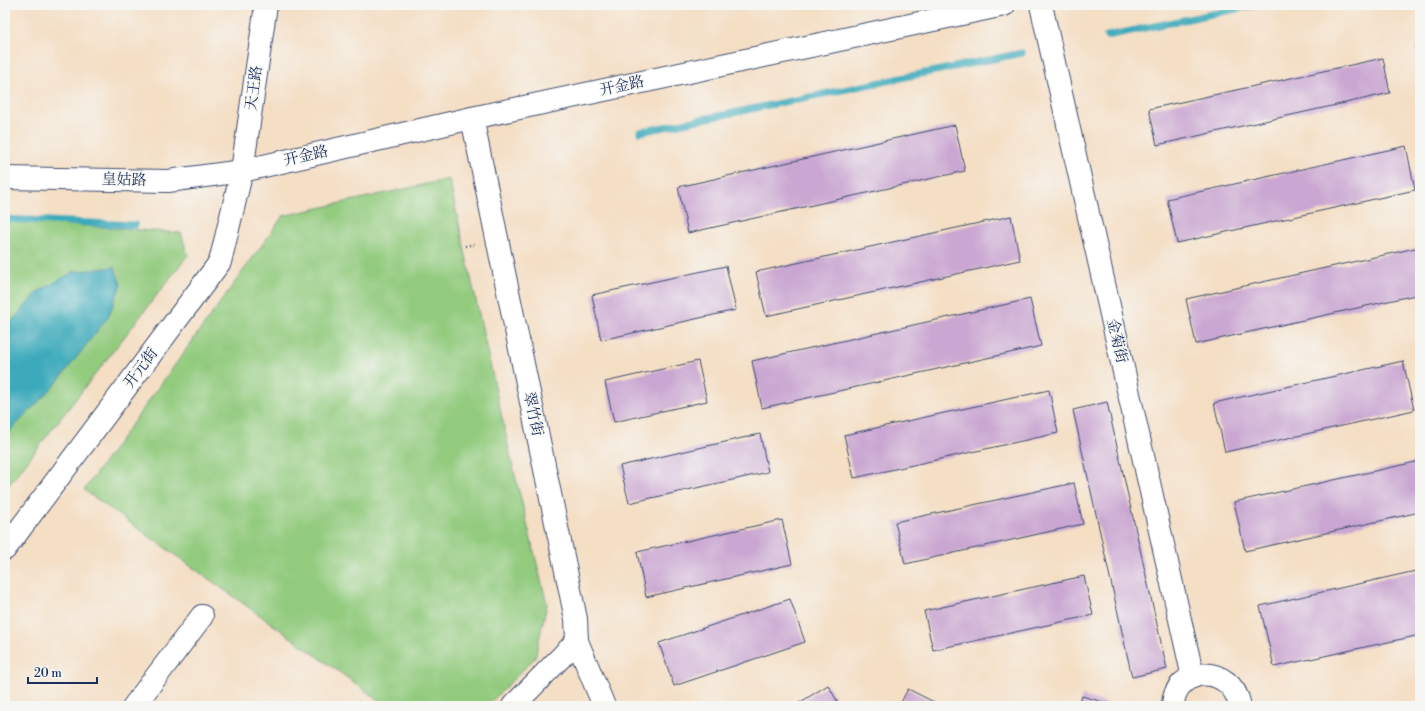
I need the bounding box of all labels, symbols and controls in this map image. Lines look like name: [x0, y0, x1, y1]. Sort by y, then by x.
street label: 天王路: [241, 64, 267, 112]
street label: 开金路: [598, 72, 646, 100]
street label: 开金路: [282, 142, 330, 170]
street label: 皇姑路: [101, 170, 147, 190]
street label: 金菊街: [1103, 317, 1131, 365]
street label: 开元街: [120, 344, 162, 392]
street label: 翠竹街: [519, 390, 547, 438]
scale bar: [28, 659, 97, 685]
text: 20 m: [34, 666, 62, 681]

